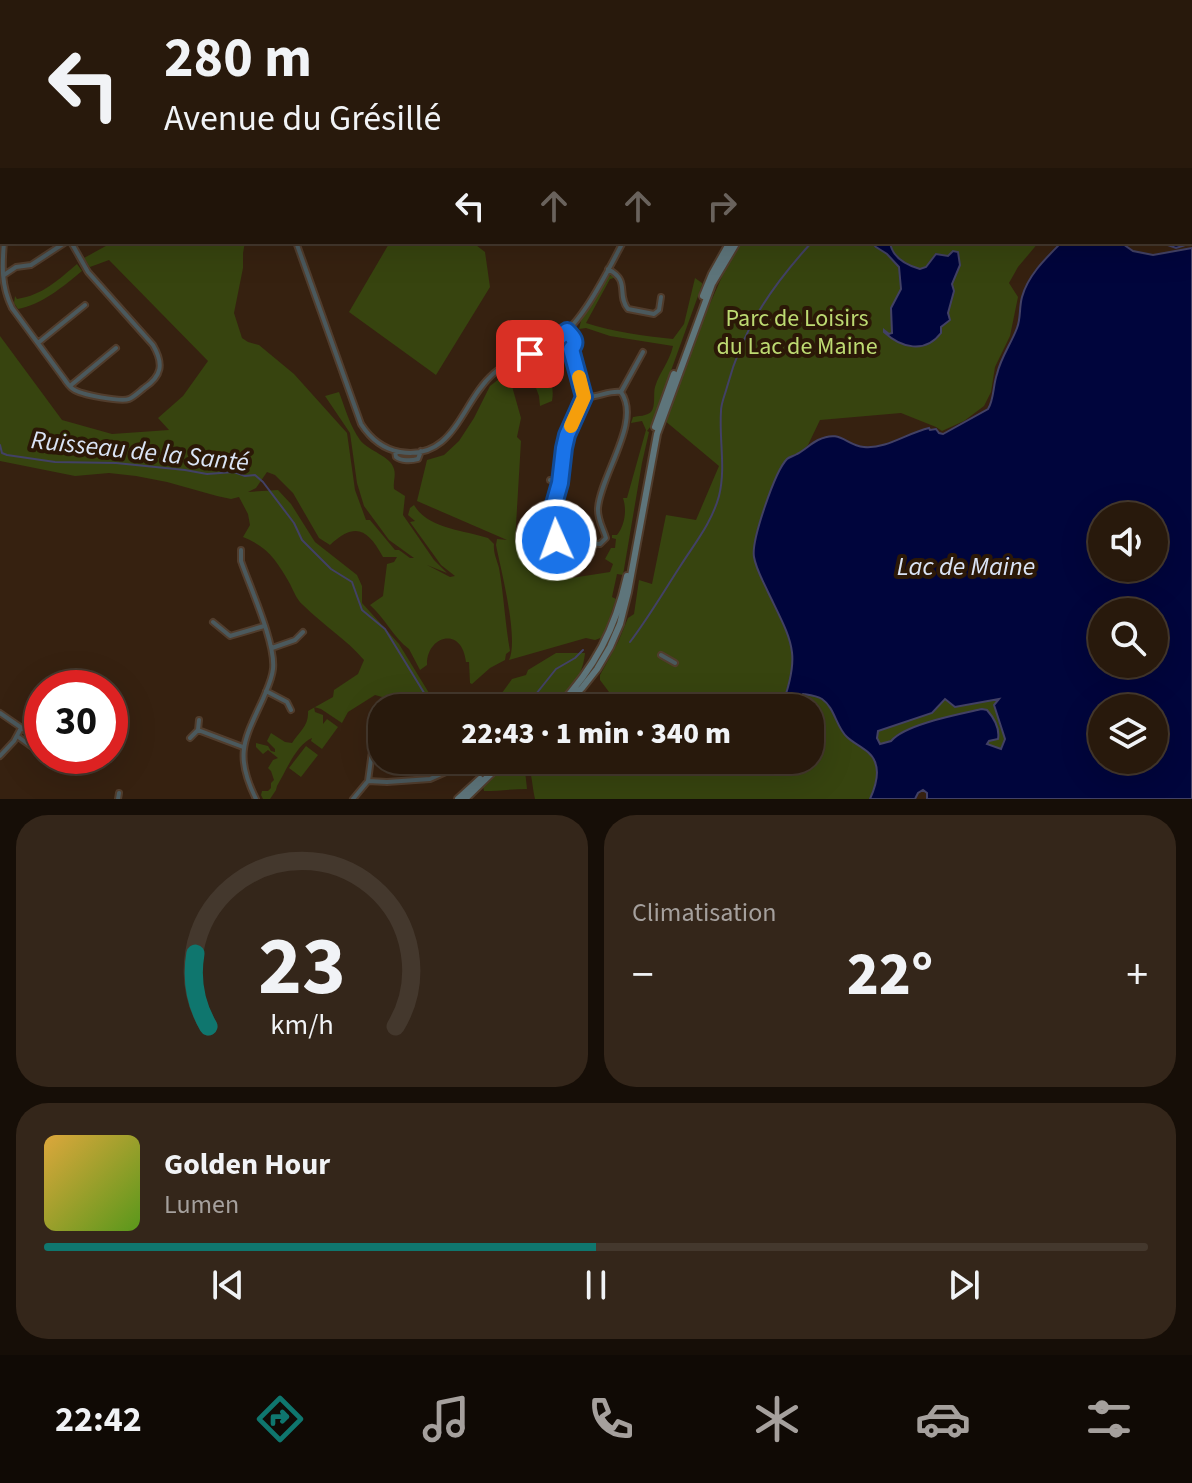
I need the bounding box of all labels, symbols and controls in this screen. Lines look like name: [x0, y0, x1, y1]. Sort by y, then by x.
text: 280 m: [164, 19, 312, 98]
icon: left: [32, 32, 136, 136]
text: Avenue du Grésillé: [164, 93, 441, 144]
icon: left: [448, 184, 492, 228]
icon: ahead: [532, 184, 576, 228]
icon: ahead: [616, 184, 660, 228]
icon: right: [700, 184, 744, 228]
park label: Parc de Loisirs du Lac de Maine: [716, 301, 878, 364]
pin: [496, 320, 564, 388]
icon: arrive: [508, 332, 552, 376]
water label: Ruisseau de la Santé: [29, 421, 251, 481]
position arrow: [514, 498, 598, 582]
map controls: [1088, 502, 1168, 774]
button: sound: [1088, 502, 1168, 582]
water label: Lac de Maine: [897, 548, 1035, 585]
button: search: [1088, 598, 1168, 678]
speed limit sign: 30: [24, 670, 128, 774]
button: layers: [1088, 694, 1168, 774]
text: 22:43 · 1 min · 340 m: [461, 712, 731, 755]
text: Climatisation: [632, 894, 777, 931]
text: 23: [258, 908, 346, 1026]
text: 22°: [847, 933, 933, 1018]
text: −: [632, 944, 654, 1007]
text: +: [1126, 944, 1148, 1007]
text: km/h: [270, 1005, 334, 1045]
text: Golden Hour: [164, 1143, 330, 1186]
text: Lumen: [164, 1186, 239, 1223]
icon: previous: [206, 1263, 250, 1307]
icon: pause: [574, 1263, 618, 1307]
icon: next: [942, 1263, 986, 1307]
icon: directions: [252, 1391, 308, 1447]
icon: music: [418, 1391, 474, 1447]
icon: phone: [583, 1391, 639, 1447]
icon: climate: [749, 1391, 805, 1447]
icon: car: [915, 1391, 971, 1447]
icon: filters: [1081, 1391, 1137, 1447]
text: 22:42: [55, 1394, 142, 1445]

